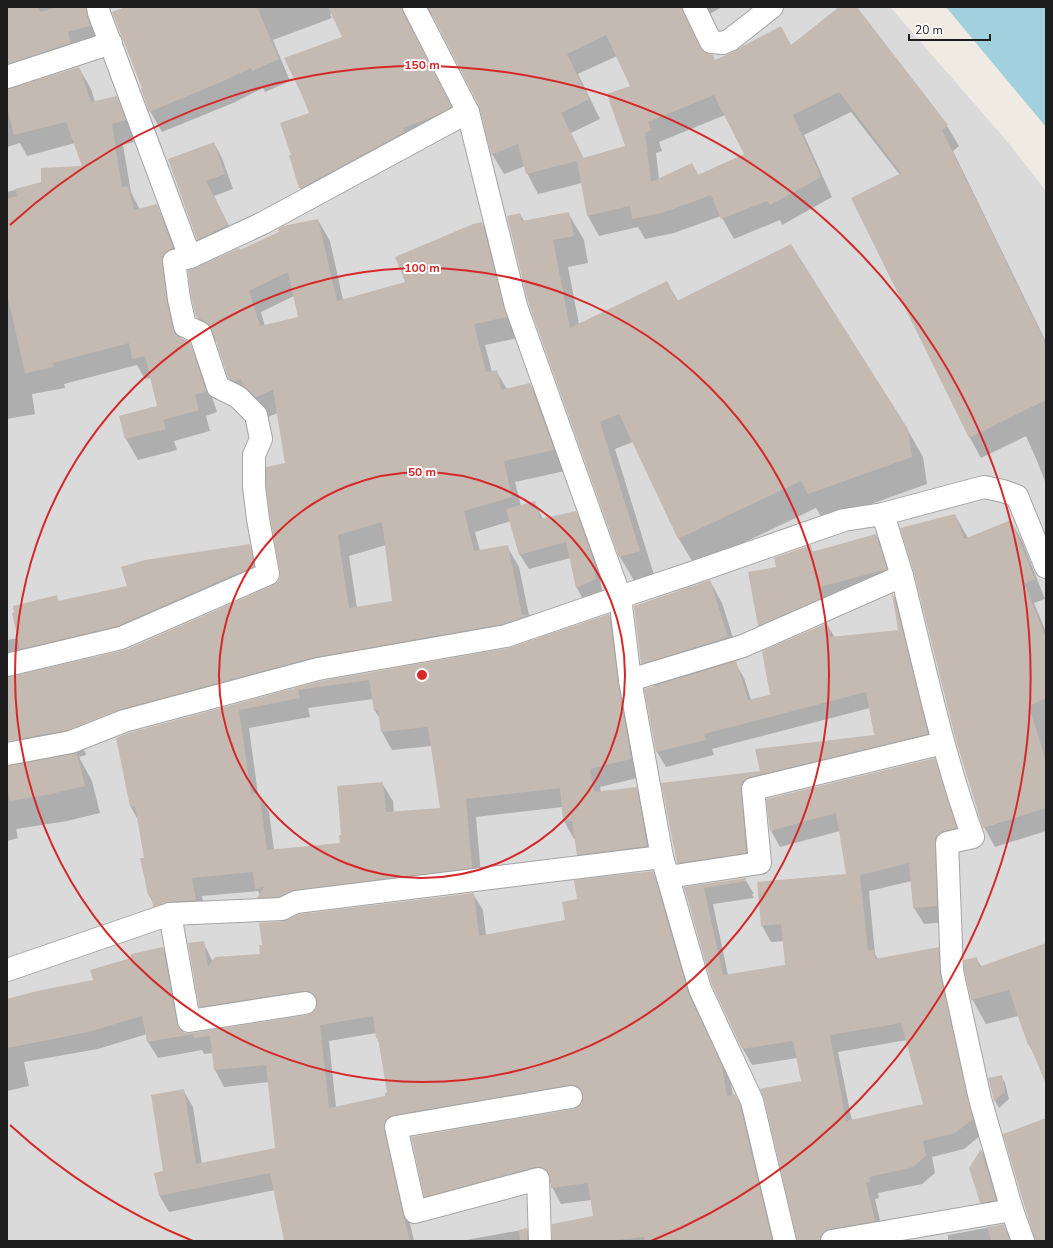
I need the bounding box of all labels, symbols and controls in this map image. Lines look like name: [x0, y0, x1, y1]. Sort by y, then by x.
scale bar: [909, 16, 990, 42]
text: 20 m: [915, 22, 943, 38]
text: 150 m: [404, 57, 440, 73]
text: 100 m: [404, 260, 440, 276]
text: 50 m: [408, 464, 436, 480]
centre of rings: [415, 668, 429, 682]

